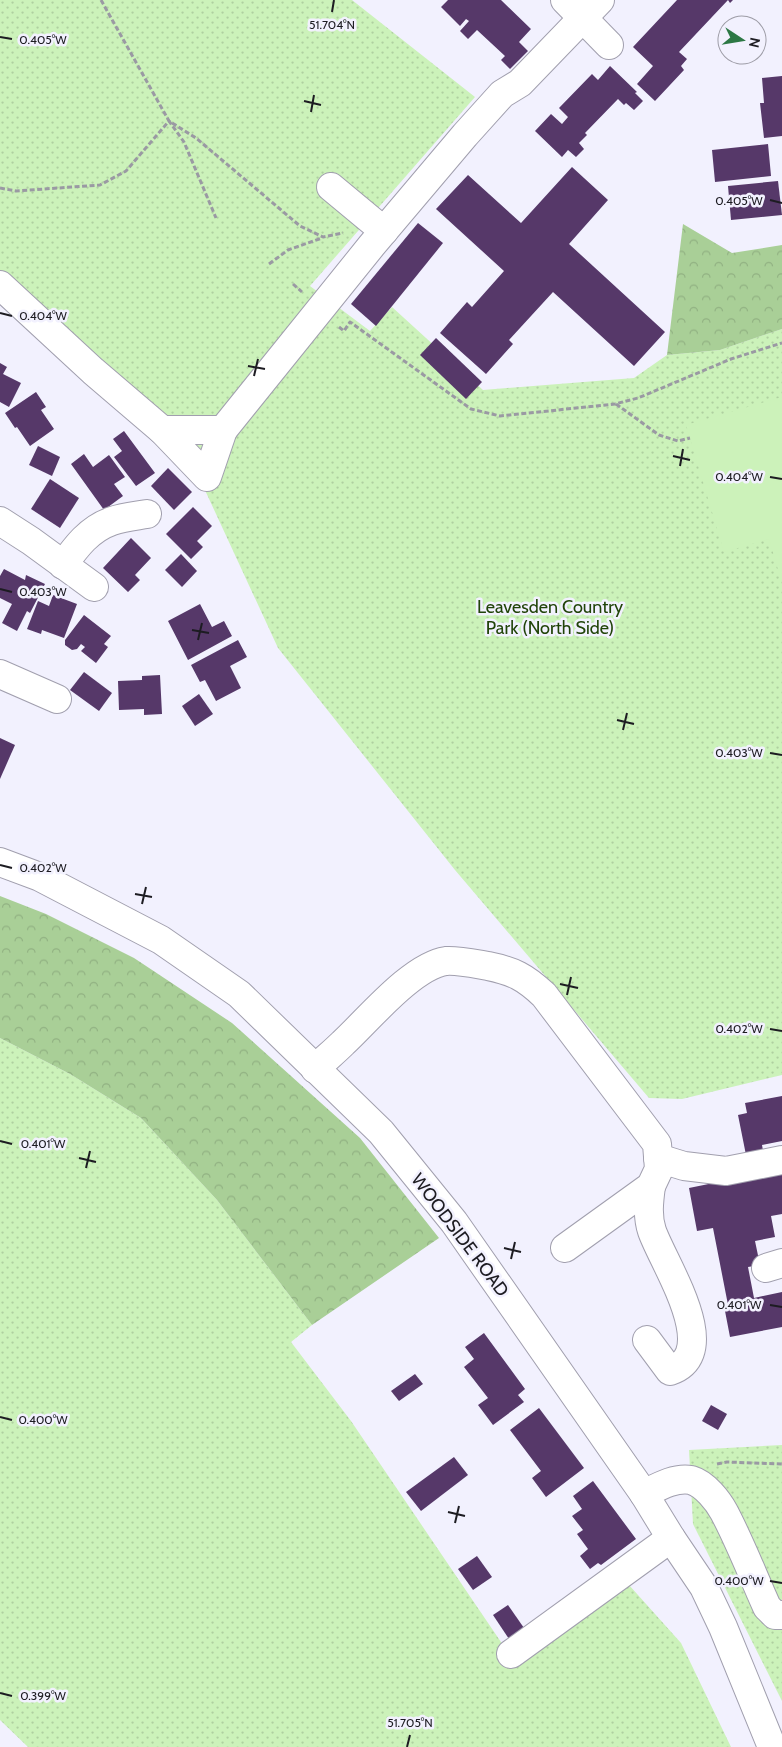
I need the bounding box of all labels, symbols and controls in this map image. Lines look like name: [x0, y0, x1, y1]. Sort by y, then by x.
north arrow: [717, 15, 767, 65]
text: 51.704°N: [309, 17, 355, 32]
text: 0.405°W: [19, 32, 67, 47]
text: N: [745, 36, 765, 49]
text: 0.405°W: [715, 193, 763, 208]
text: 0.404°W: [19, 308, 67, 323]
text: 0.404°W: [715, 469, 763, 484]
text: 0.403°W: [19, 584, 67, 599]
park label: Leavesden Country Park (North Side): [477, 596, 623, 639]
text: 0.403°W: [715, 745, 763, 760]
text: 0.402°W: [19, 860, 67, 875]
text: 0.402°W: [715, 1021, 763, 1036]
text: 0.401°W: [21, 1136, 66, 1151]
street label: WOODSIDE ROAD: [406, 1169, 514, 1301]
text: 0.401°W: [717, 1297, 762, 1312]
text: 0.400°W: [18, 1412, 68, 1427]
text: 0.400°W: [714, 1573, 764, 1588]
text: 0.399°W: [20, 1688, 66, 1703]
text: 51.705°N: [387, 1715, 433, 1730]

